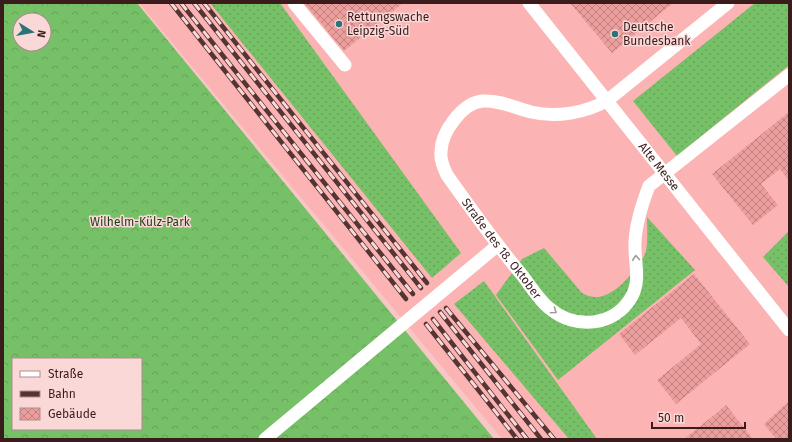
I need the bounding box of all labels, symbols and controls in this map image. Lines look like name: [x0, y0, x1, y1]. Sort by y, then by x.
place label: Rettungswache Leipzig-Süd: [347, 10, 429, 38]
north arrow: [12, 12, 52, 52]
marker: Rettungswache Leipzig-Süd: [334, 19, 344, 29]
place label: Deutsche Bundesbank: [623, 20, 691, 48]
text: N: [34, 29, 48, 39]
marker: Deutsche Bundesbank: [610, 29, 620, 39]
street label: Alte Messe: [636, 140, 683, 194]
street label: Straße des 18. Oktober: [459, 196, 545, 302]
park label: Wilhelm-Külz-Park: [90, 215, 191, 229]
one-way arrow: [632, 255, 641, 261]
one-way arrow: [549, 306, 556, 313]
legend: [12, 358, 142, 430]
text: Straße: [48, 367, 83, 381]
text: Bahn: [48, 387, 76, 401]
scale bar: [652, 404, 745, 430]
text: Gebäude: [48, 407, 96, 421]
text: 50 m: [658, 411, 684, 425]

